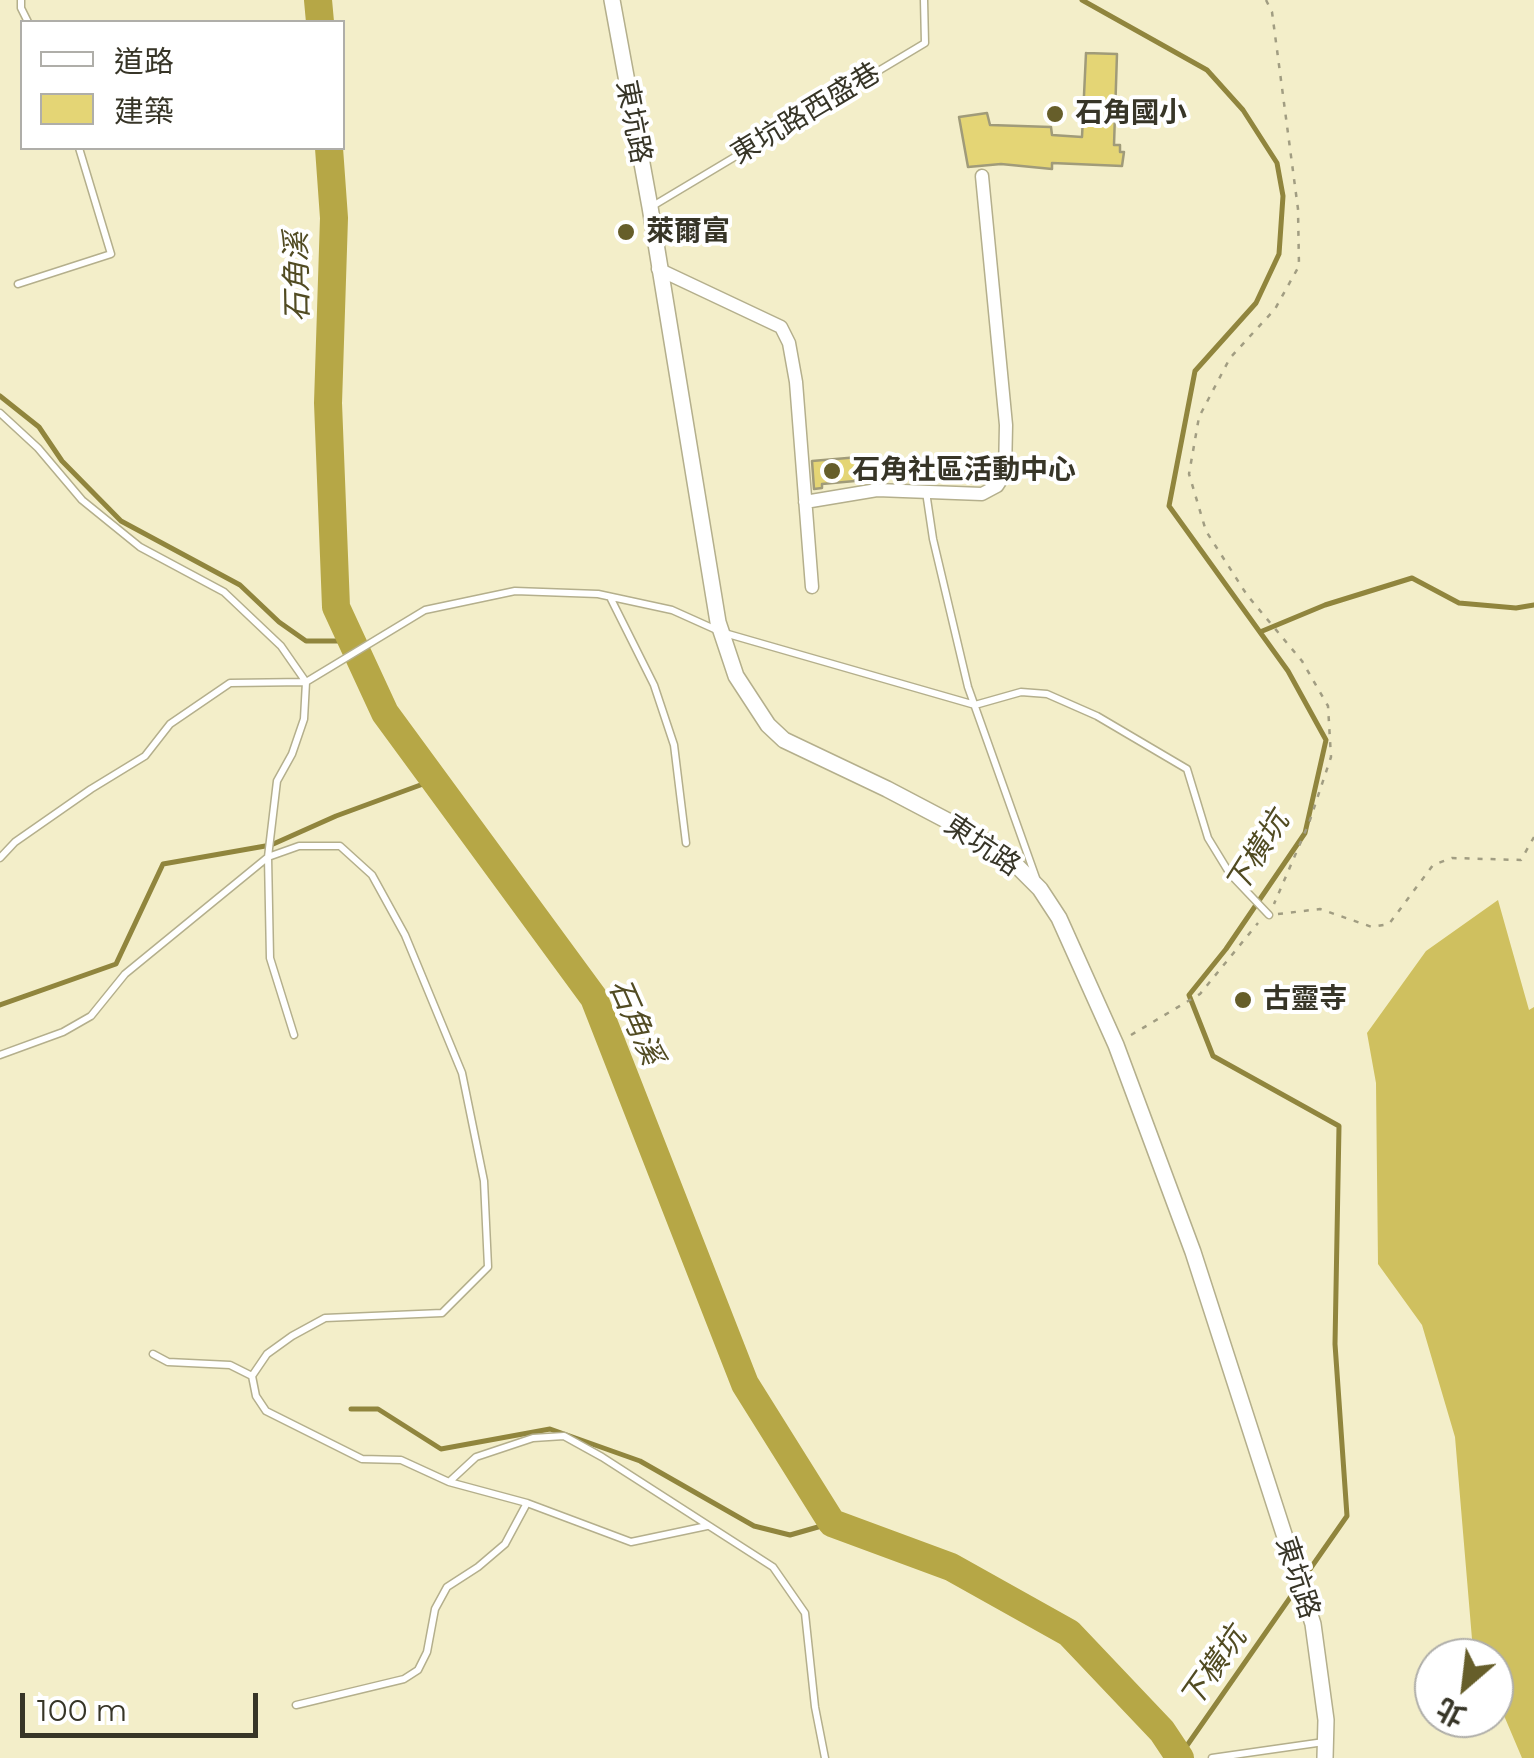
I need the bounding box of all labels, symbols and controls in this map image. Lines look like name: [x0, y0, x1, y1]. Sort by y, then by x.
legend: [20, 20, 345, 150]
text: 道路: [114, 43, 174, 80]
street label: 東坑路西盛巷: [725, 56, 887, 172]
street label: 東坑路: [608, 78, 658, 166]
text: 建築: [114, 93, 174, 130]
place label: 石角國小: [1075, 97, 1187, 131]
marker: 石角國小: [1044, 103, 1066, 125]
place label: 萊爾富: [646, 215, 730, 249]
marker: 萊爾富: [615, 221, 637, 243]
water label: 石角溪: [279, 232, 317, 322]
place label: 石角社區活動中心: [852, 454, 1076, 488]
marker: 石角社區活動中心: [821, 460, 843, 482]
water label: 下橫坑: [1219, 805, 1297, 901]
street label: 東坑路: [938, 809, 1026, 883]
water label: 石角溪: [600, 974, 670, 1070]
place label: 古靈寺: [1263, 983, 1347, 1017]
marker: 古靈寺: [1232, 989, 1254, 1011]
street label: 東坑路: [1268, 1533, 1326, 1623]
water label: 下橫坑: [1173, 1621, 1255, 1715]
north arrow: [1414, 1638, 1514, 1738]
scale bar: [25, 1673, 262, 1735]
text: 北: [1431, 1691, 1471, 1734]
text: 100 m: [37, 1692, 127, 1729]

